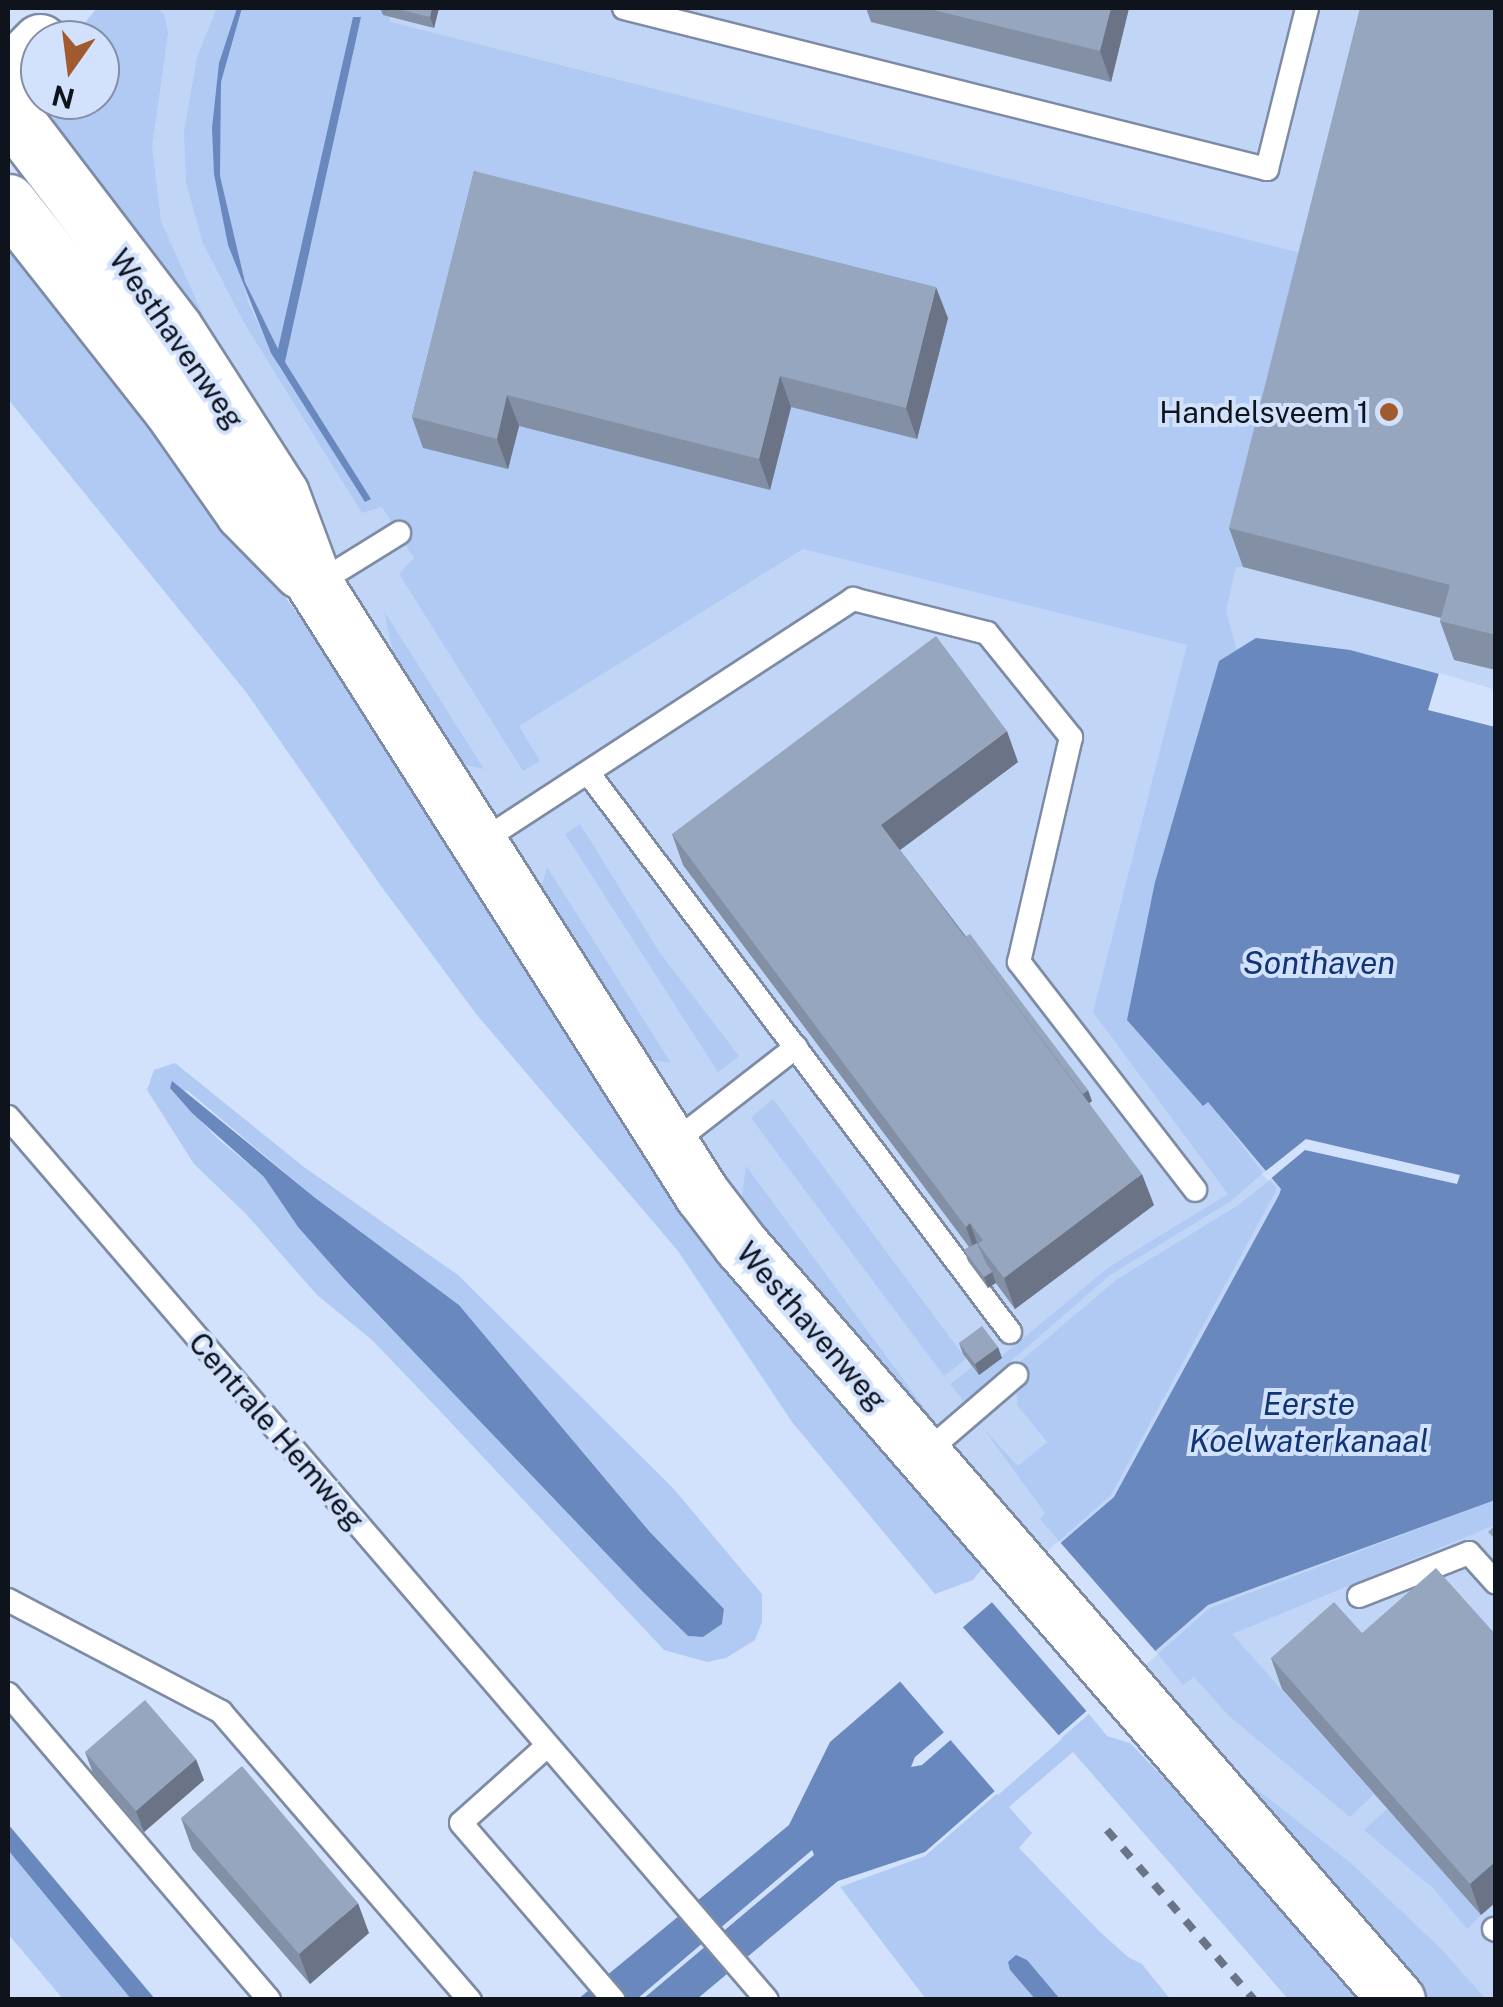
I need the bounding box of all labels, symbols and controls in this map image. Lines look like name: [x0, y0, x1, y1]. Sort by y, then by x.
north arrow: [20, 20, 120, 120]
text: N: [48, 79, 78, 116]
street label: Westhavenweg: [102, 242, 252, 436]
place label: Handelsveem 1: [1159, 394, 1369, 430]
marker: Handelsveem 1: [1378, 401, 1400, 423]
water label: Sonthaven: [1243, 944, 1395, 982]
street label: Westhavenweg: [729, 1234, 895, 1418]
street label: Centrale Hemweg: [181, 1325, 373, 1537]
water label: Eerste Koelwaterkanaal: [1189, 1386, 1429, 1461]

